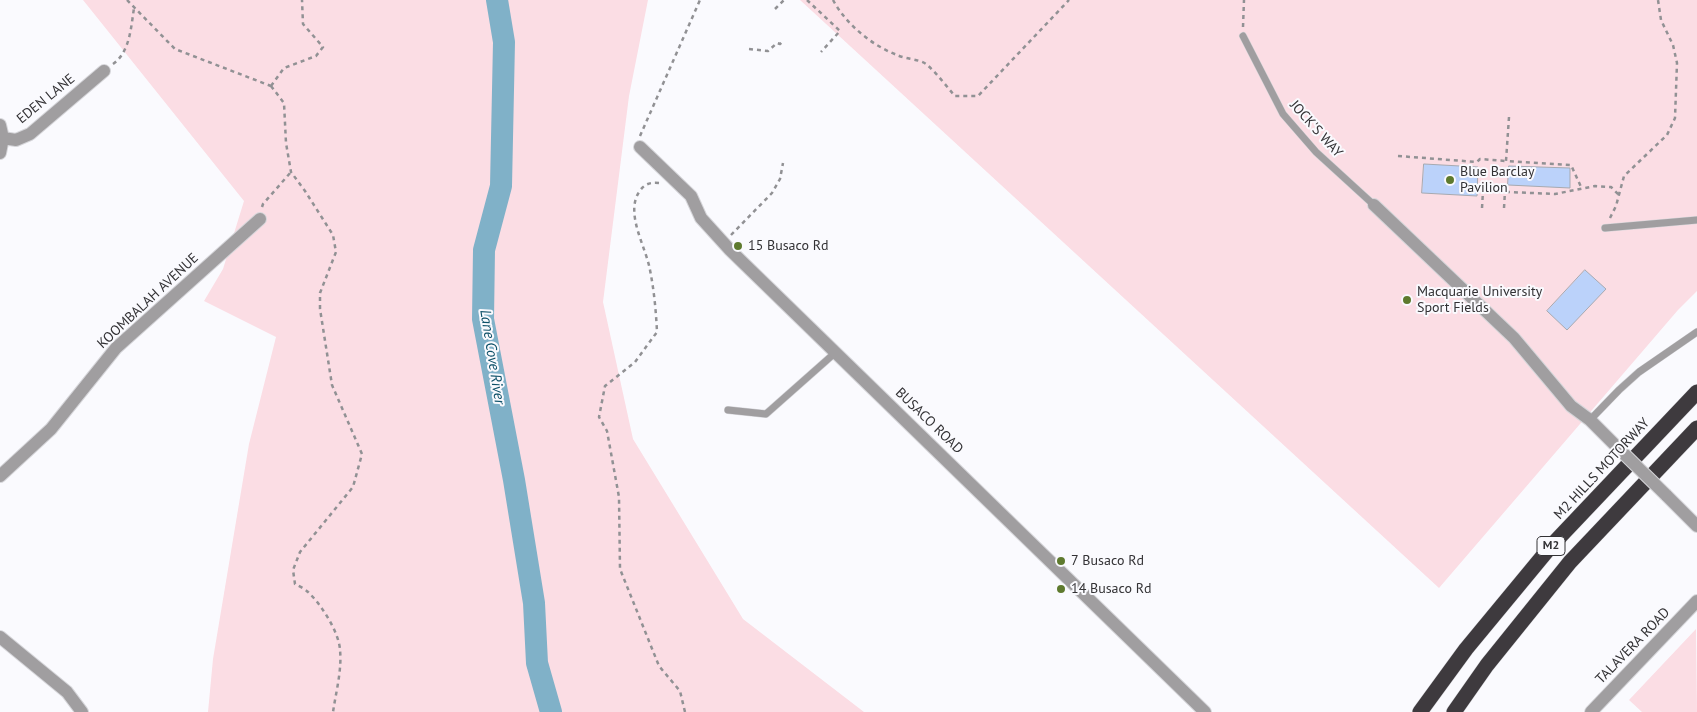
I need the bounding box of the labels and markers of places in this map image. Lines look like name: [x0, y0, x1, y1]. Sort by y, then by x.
place label: Blue Barclay Pavilion: [1460, 164, 1534, 196]
marker: Blue Barclay Pavilion: [1444, 174, 1456, 186]
place label: 15 Busaco Rd: [748, 238, 829, 254]
marker: 15 Busaco Rd: [732, 240, 744, 252]
place label: Macquarie University Sport Fields: [1417, 284, 1542, 316]
marker: Macquarie University Sport Fields: [1401, 294, 1413, 306]
place label: 7 Busaco Rd: [1071, 553, 1144, 569]
marker: 7 Busaco Rd: [1055, 555, 1067, 567]
place label: 14 Busaco Rd: [1071, 581, 1152, 597]
marker: 14 Busaco Rd: [1055, 583, 1067, 595]

